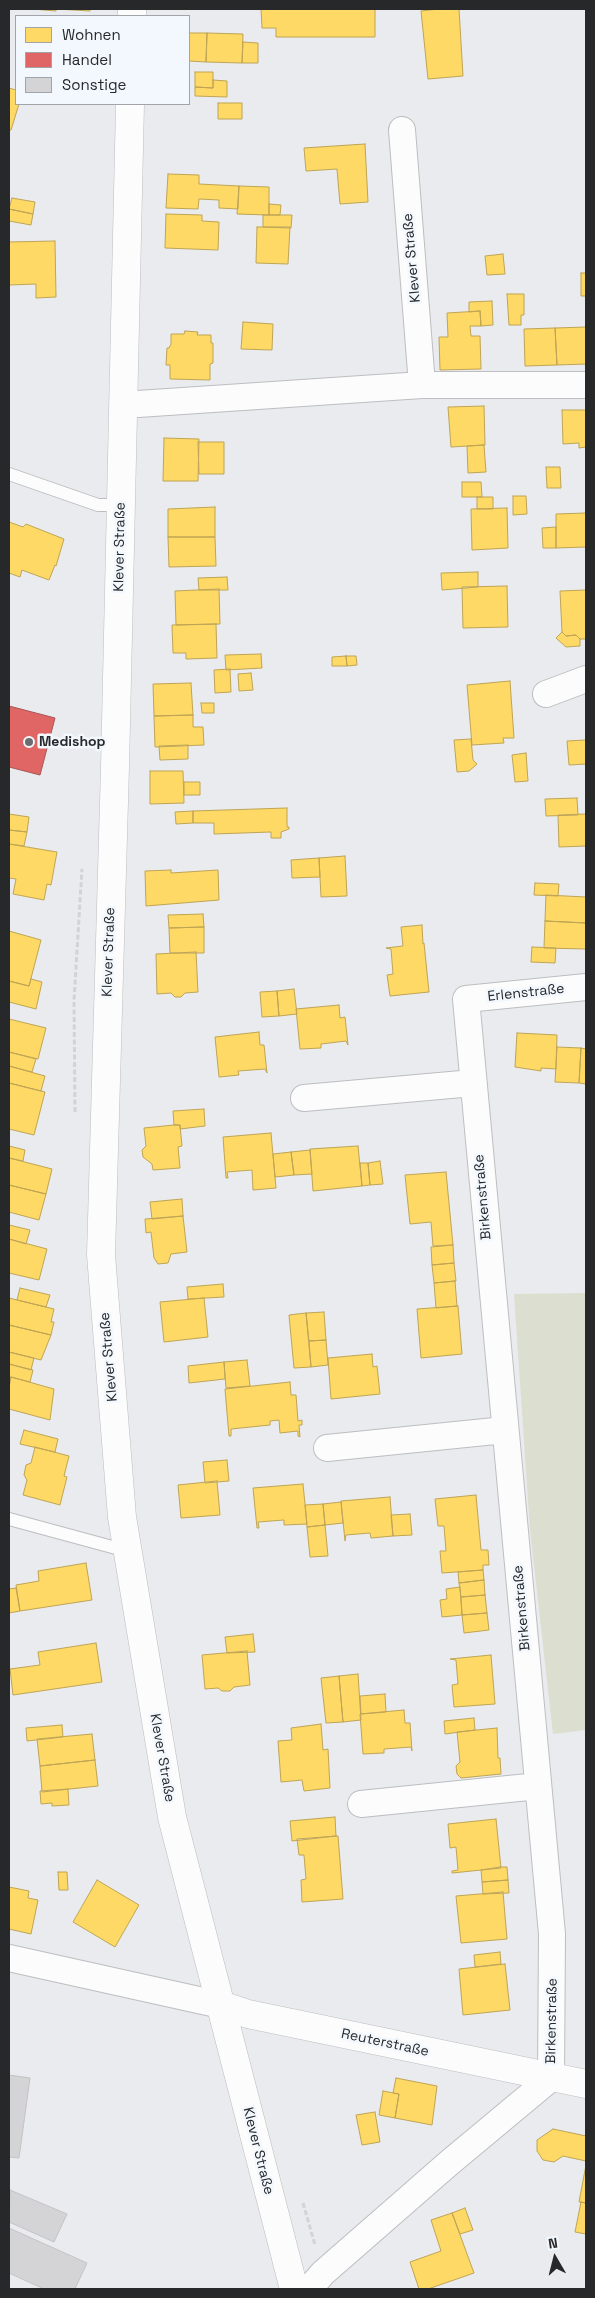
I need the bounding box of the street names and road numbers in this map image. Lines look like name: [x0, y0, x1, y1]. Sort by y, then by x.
street label: Klever Straße: [400, 213, 424, 303]
street label: Klever Straße: [111, 502, 129, 592]
street label: Klever Straße: [99, 907, 119, 997]
street label: Erlenstraße: [487, 981, 565, 1005]
street label: Birkenstraße: [471, 1154, 495, 1240]
street label: Klever Straße: [97, 1312, 121, 1402]
street label: Birkenstraße: [510, 1565, 534, 1651]
street label: Klever Straße: [146, 1712, 178, 1804]
street label: Birkenstraße: [543, 1978, 561, 2064]
street label: Reuterstraße: [340, 2026, 430, 2060]
street label: Klever Straße: [239, 2106, 277, 2196]

